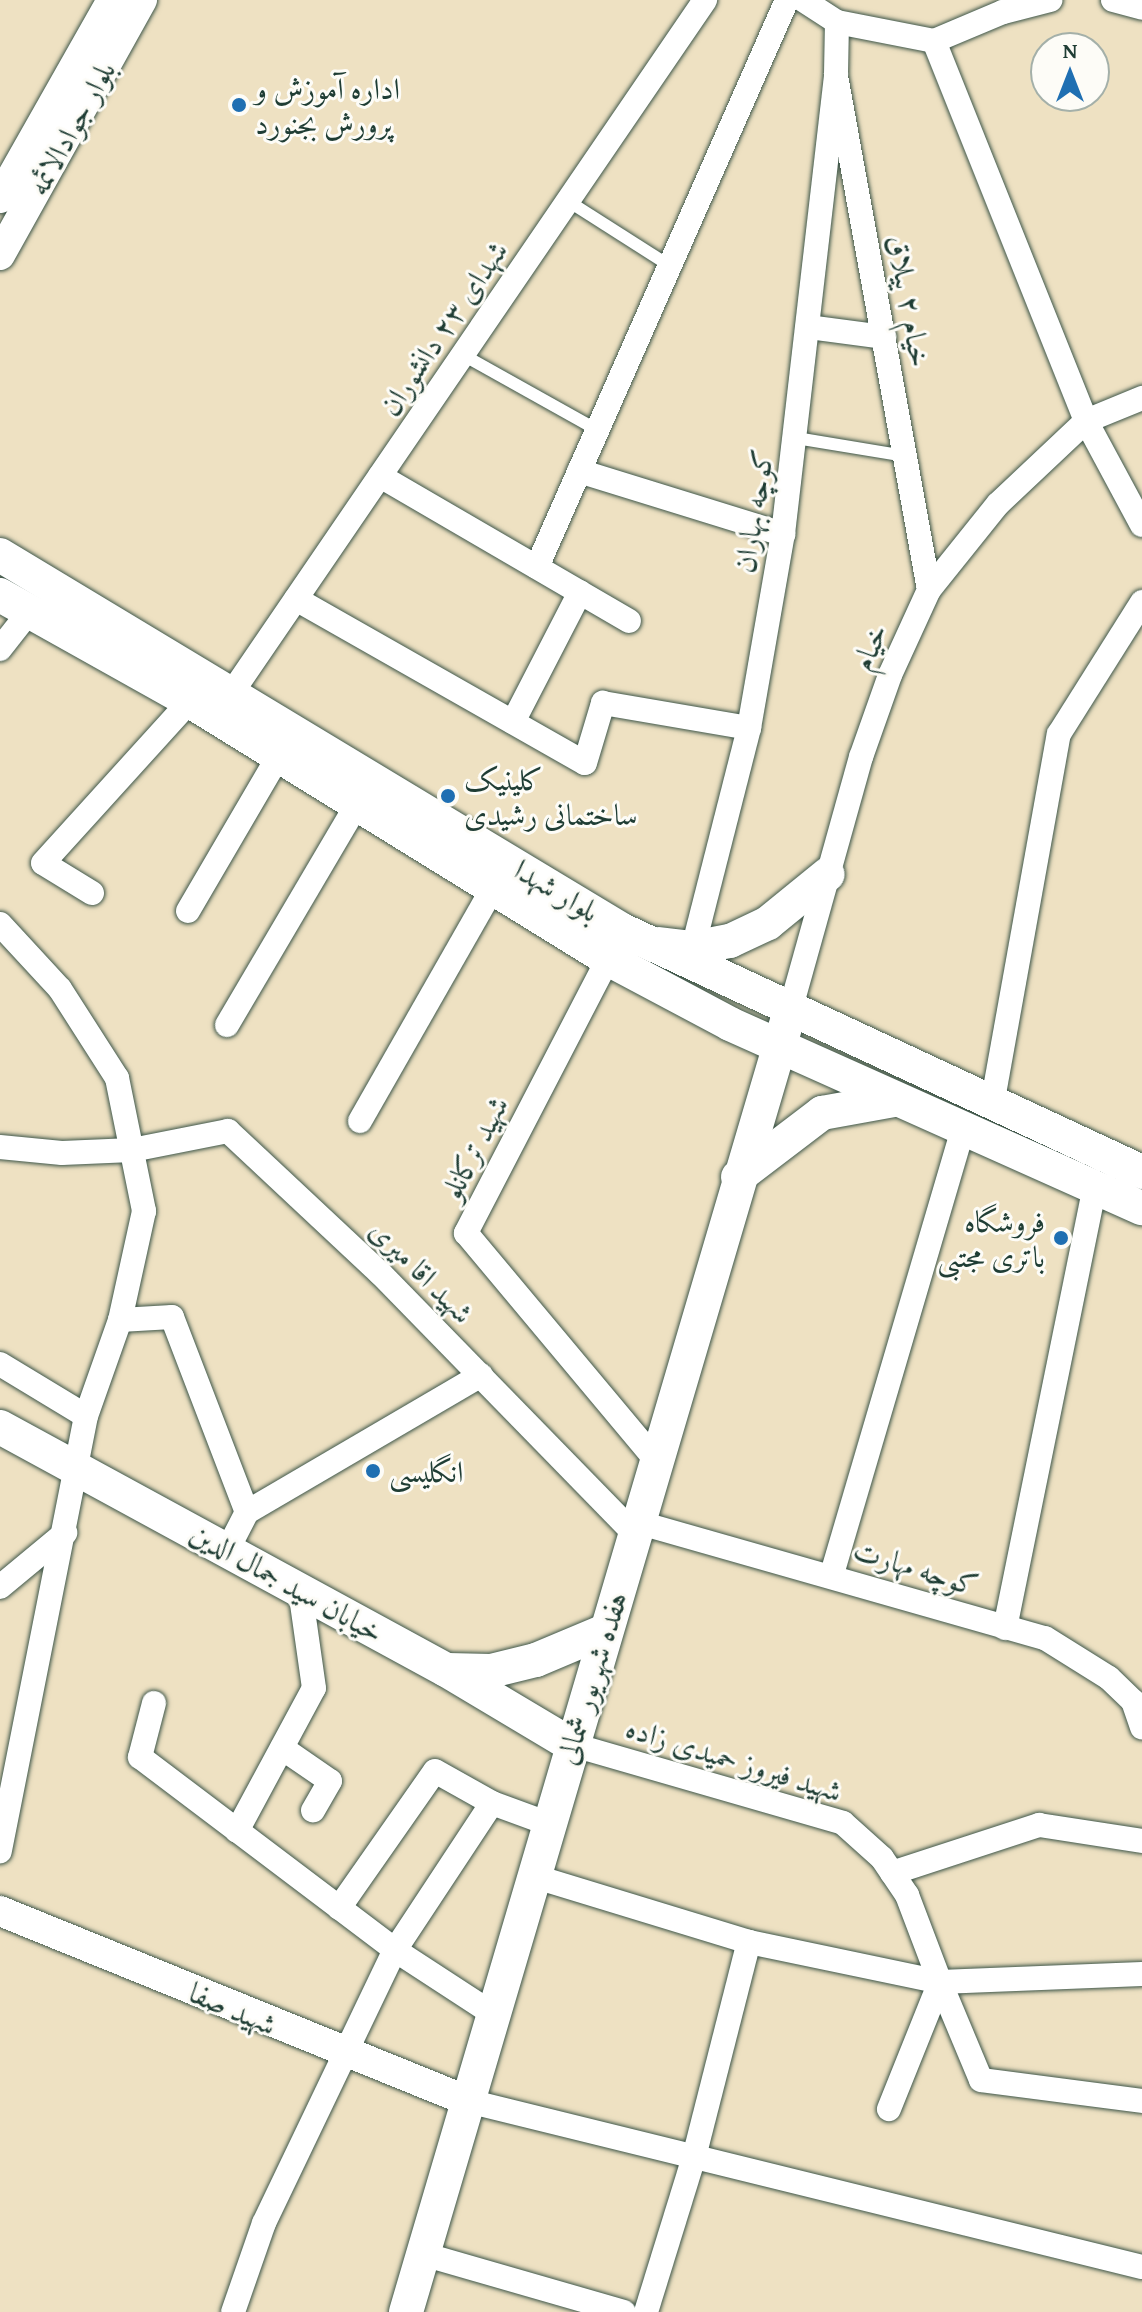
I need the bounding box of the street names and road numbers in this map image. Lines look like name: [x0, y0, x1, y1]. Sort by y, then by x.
street label: بلوار جوادالائمه: [19, 54, 123, 202]
street label: خیام ۲ ییلاق: [881, 232, 939, 370]
street label: شهدای ۲۳ دانشوران: [371, 234, 515, 422]
street label: کوچه بهاران: [725, 447, 781, 575]
street label: خیام: [843, 618, 895, 676]
street label: بلوار شهدا: [508, 851, 606, 929]
street label: شهید ترکانلو: [432, 1090, 516, 1206]
street label: شهید اقا میری: [363, 1212, 481, 1330]
street label: خیابان سید جمال الدین: [184, 1514, 390, 1650]
street label: کوچه مهارت: [849, 1531, 983, 1603]
street label: هفده شهریور شمالی: [548, 1587, 634, 1769]
street label: شهید فیروز حمیدی زاده: [622, 1709, 846, 1809]
street label: شهید صفا: [184, 1974, 282, 2042]

